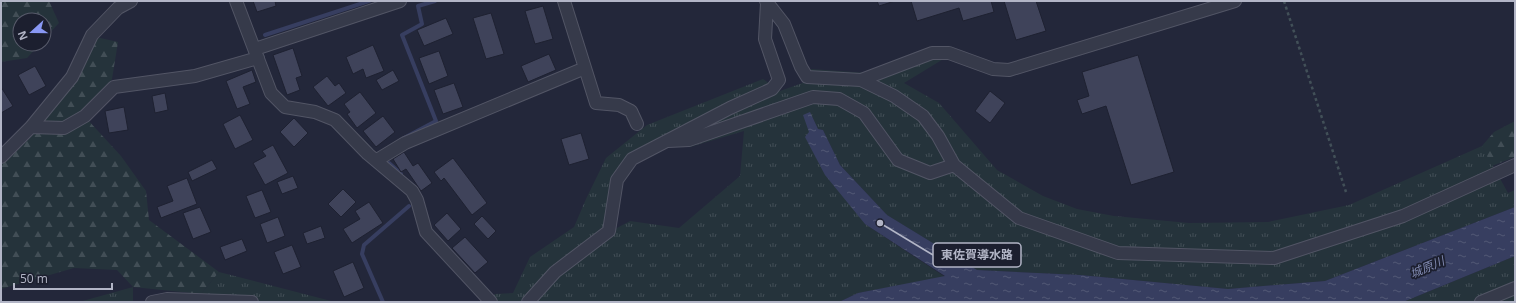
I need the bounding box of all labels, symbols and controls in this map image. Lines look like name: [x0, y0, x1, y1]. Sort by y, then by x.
north arrow: [12, 12, 52, 52]
text: N: [14, 29, 31, 43]
callout: 東佐賀導水路: [933, 243, 1021, 267]
text: 東佐賀導水路: [941, 246, 1013, 263]
water label: 城原川: [1407, 251, 1449, 282]
scale bar: [14, 265, 112, 291]
text: 50 m: [20, 270, 48, 287]

